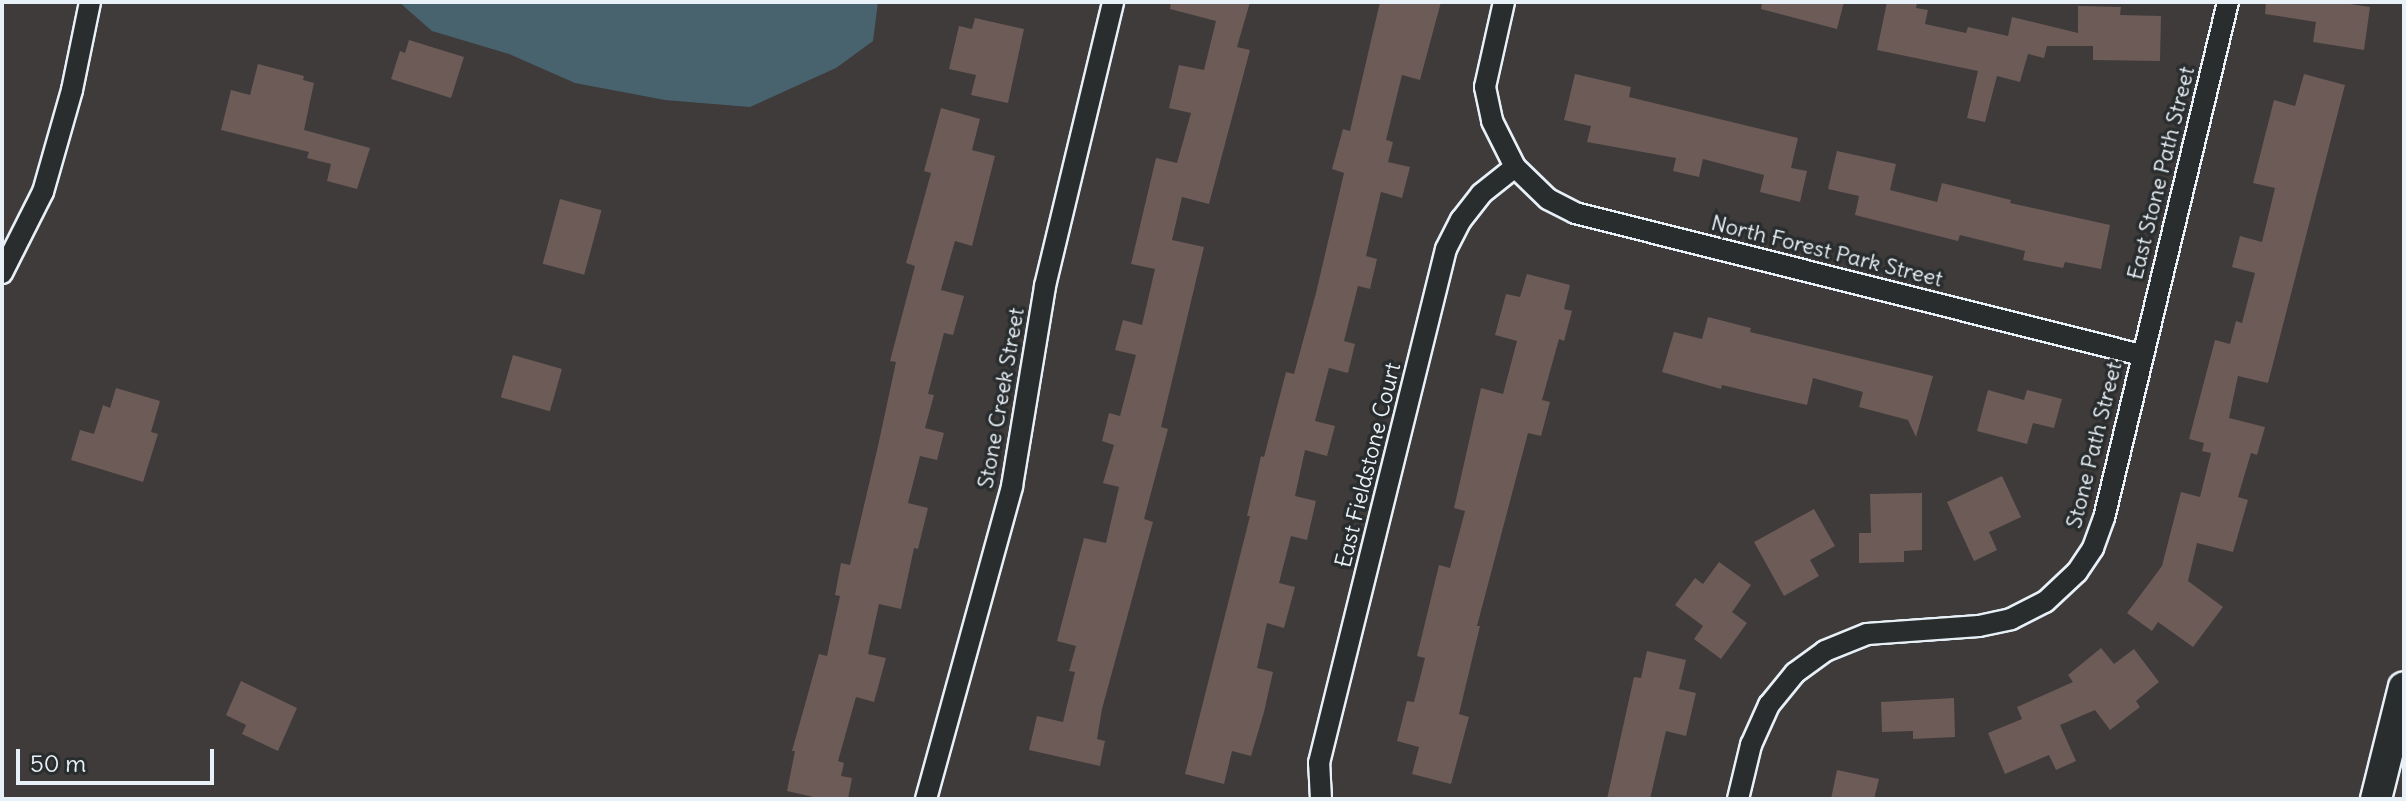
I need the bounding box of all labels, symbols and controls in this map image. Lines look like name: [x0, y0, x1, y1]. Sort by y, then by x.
street label: East Stone Path Street: [2122, 64, 2200, 282]
street label: North Forest Park Street: [1708, 209, 1946, 293]
street label: Stone Creek Street: [972, 306, 1030, 490]
street label: Stone Path Street: [2061, 359, 2127, 531]
street label: East Fieldstone Court: [1330, 360, 1406, 570]
scale bar: [20, 733, 218, 783]
text: 50 m: [30, 748, 86, 778]

